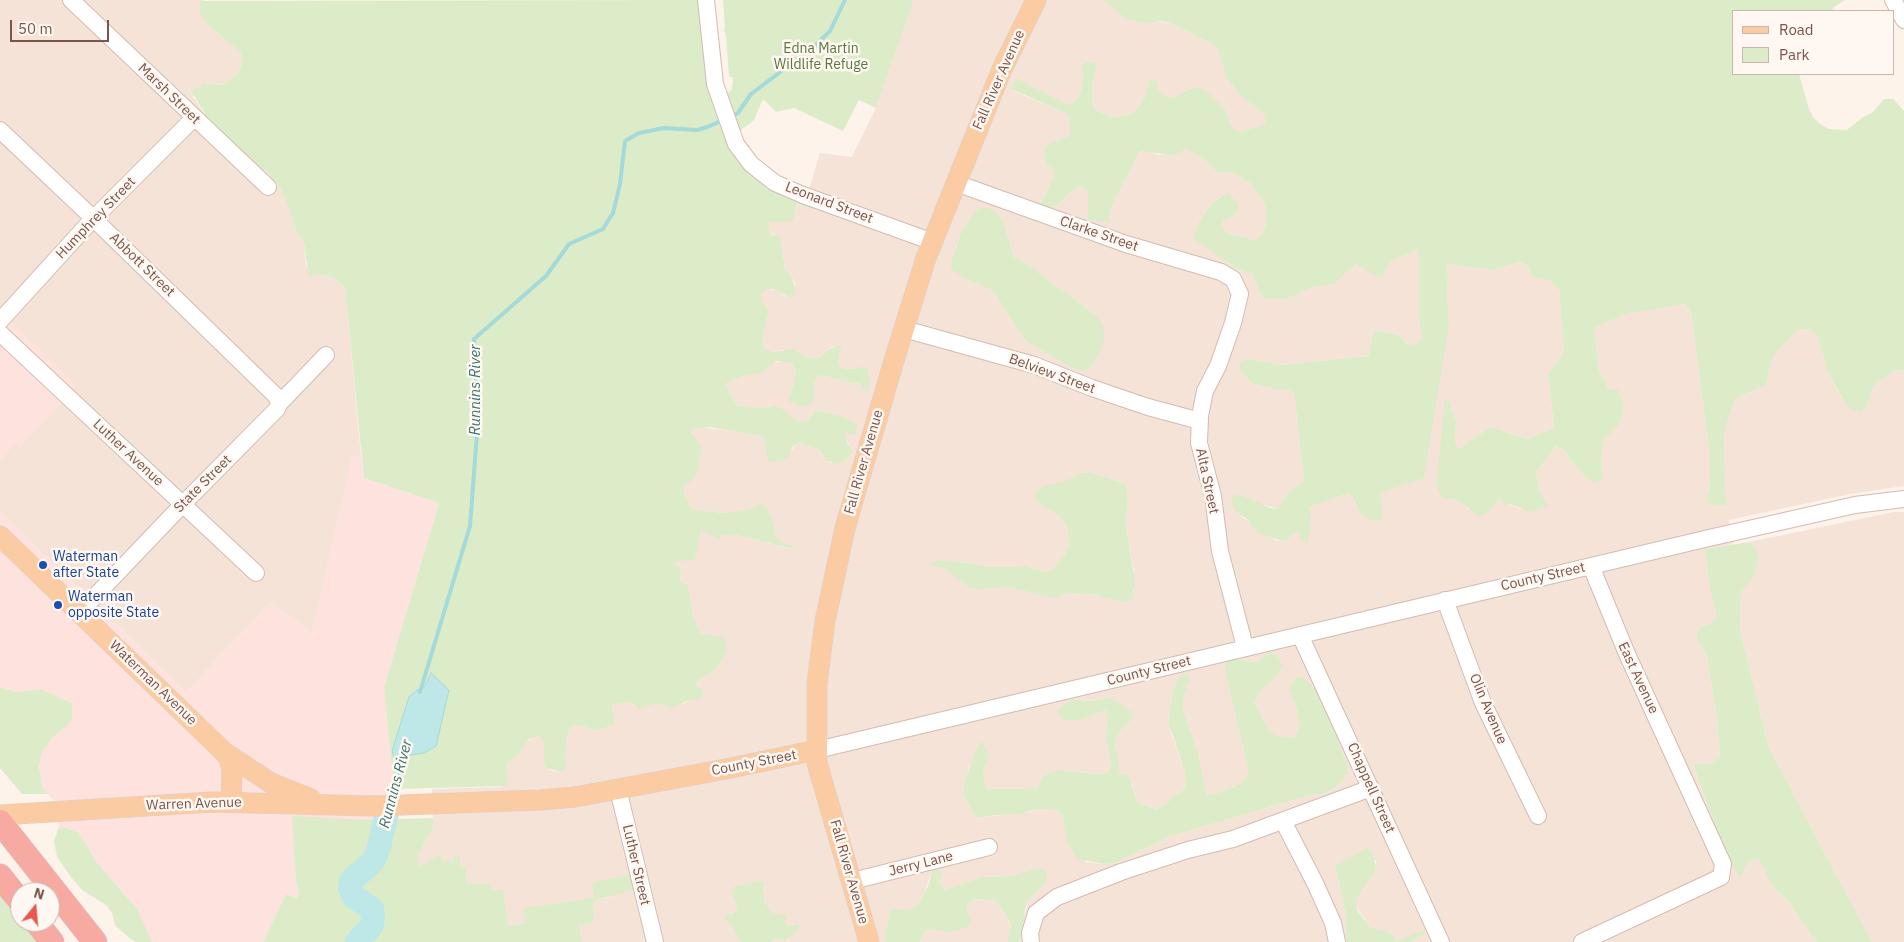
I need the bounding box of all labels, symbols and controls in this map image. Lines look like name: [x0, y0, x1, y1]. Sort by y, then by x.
scale bar: [12, 10, 111, 42]
legend: [1732, 10, 1894, 75]
text: 50 m: [18, 19, 53, 38]
text: Road: [1779, 20, 1814, 39]
street label: Fall River Avenue: [969, 27, 1029, 133]
park label: Edna Martin Wildlife Refuge: [774, 41, 868, 74]
text: Park: [1779, 45, 1809, 64]
street label: Marsh Street: [134, 60, 204, 128]
street label: Humphrey Street: [53, 173, 139, 263]
street label: Leonard Street: [783, 179, 875, 227]
street label: Clarke Street: [1058, 213, 1140, 255]
street label: Abbott Street: [106, 230, 178, 300]
water label: Runnins River: [467, 344, 485, 436]
street label: Belview Street: [1006, 351, 1098, 397]
street label: Fall River Avenue: [841, 408, 887, 516]
street label: Luther Avenue: [89, 416, 167, 490]
street label: Alta Street: [1192, 447, 1222, 515]
street label: State Street: [171, 452, 235, 516]
place label: Waterman after State: [53, 549, 119, 582]
marker: Waterman after State: [37, 559, 49, 571]
street label: County Street: [1499, 559, 1587, 595]
place label: Waterman opposite State: [68, 589, 159, 622]
marker: Waterman opposite State: [52, 599, 64, 611]
street label: Waterman Avenue: [106, 637, 200, 729]
street label: East Avenue: [1614, 639, 1662, 717]
street label: County Street: [1105, 652, 1193, 690]
street label: Olin Avenue: [1466, 671, 1510, 747]
water label: Runnins River: [376, 738, 416, 830]
street label: Chappell Street: [1344, 740, 1398, 836]
street label: County Street: [710, 747, 798, 779]
street label: Warren Avenue: [146, 794, 242, 814]
street label: Fall River Avenue: [826, 818, 872, 926]
street label: Luther Street: [619, 823, 653, 907]
street label: Jerry Lane: [887, 848, 955, 880]
north arrow: [10, 882, 60, 932]
text: N: [32, 884, 47, 904]

